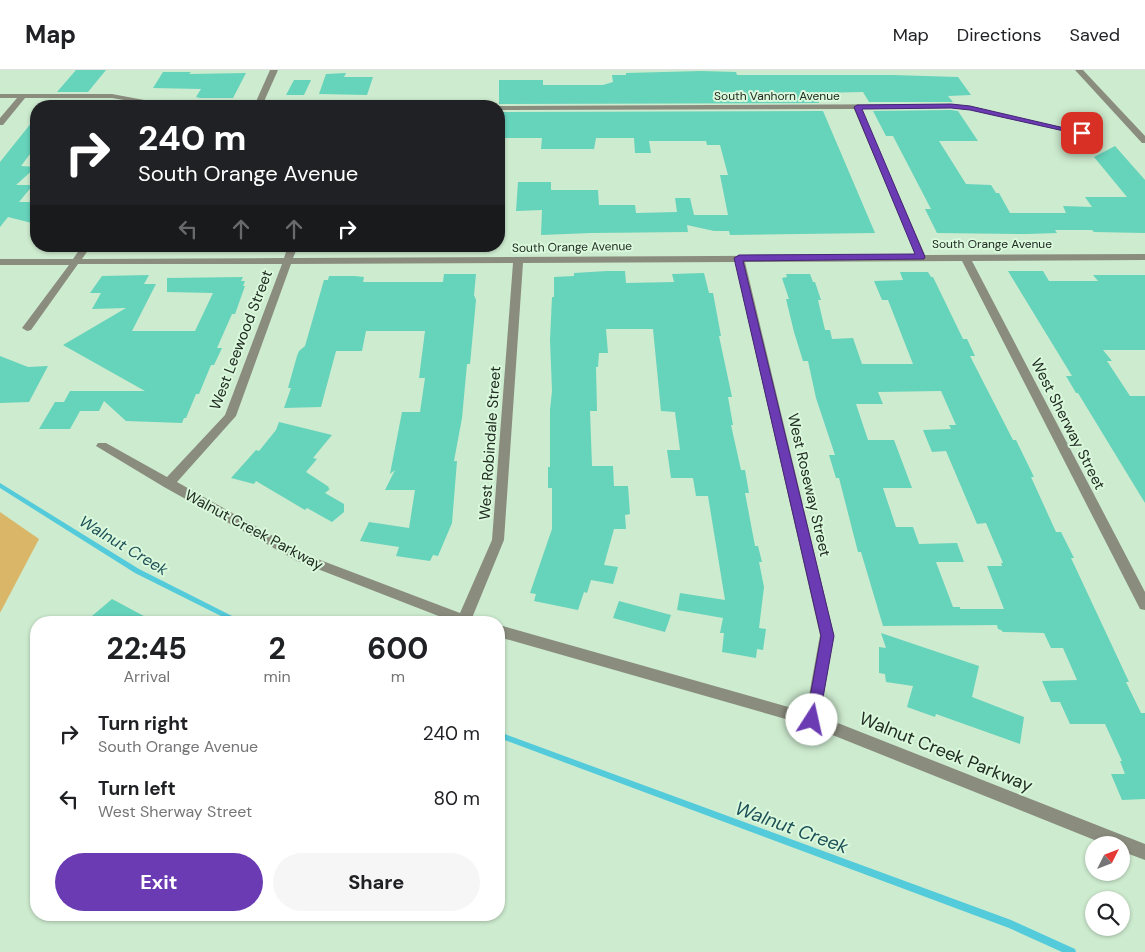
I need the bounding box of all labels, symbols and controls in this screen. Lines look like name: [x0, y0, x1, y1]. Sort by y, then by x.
text: Map: [25, 19, 76, 50]
text: Map: [893, 23, 929, 47]
text: Directions: [957, 23, 1042, 47]
text: Saved: [1070, 23, 1120, 47]
street label: South Vanhorn Avenue: [714, 88, 840, 104]
pin: [1061, 112, 1103, 154]
text: 240 m: [138, 115, 247, 161]
icon: arrive: [1068, 119, 1096, 147]
icon: right: [55, 120, 120, 185]
text: South Orange Avenue: [138, 159, 358, 188]
icon: left: [174, 215, 202, 243]
icon: ahead: [227, 215, 255, 243]
icon: ahead: [280, 215, 308, 243]
icon: right: [333, 215, 361, 243]
street label: South Orange Avenue: [932, 236, 1052, 252]
street label: South Orange Avenue: [512, 238, 632, 256]
street label: West Leewood Street: [205, 267, 277, 413]
street label: West Sherway Street: [1026, 355, 1110, 493]
street label: West Robindale Street: [475, 365, 505, 521]
street label: West Roseway Street: [783, 411, 835, 559]
street label: Walnut Creek Parkway: [181, 485, 327, 575]
water label: Walnut Creek: [75, 511, 173, 581]
text: 22:45: [107, 629, 187, 668]
text: 2: [268, 629, 286, 668]
text: 600: [367, 629, 428, 668]
text: Arrival: [123, 666, 170, 687]
text: min: [263, 666, 291, 687]
text: m: [391, 666, 405, 687]
position arrow: [785, 693, 837, 745]
street label: Walnut Creek Parkway: [856, 706, 1036, 798]
text: Turn right: [98, 711, 188, 736]
icon: right: [55, 720, 83, 748]
text: 240 m: [423, 721, 480, 746]
text: South Orange Avenue: [98, 736, 258, 757]
text: Turn left: [98, 776, 176, 801]
icon: left: [55, 785, 83, 813]
text: 80 m: [433, 786, 480, 811]
water label: Walnut Creek: [732, 795, 852, 860]
text: West Sherway Street: [98, 801, 252, 822]
north arrow: [1085, 836, 1130, 881]
map controls: [1085, 836, 1130, 936]
button: Exit: [55, 853, 263, 911]
button: Share: [273, 853, 480, 911]
button: search: [1085, 891, 1130, 936]

